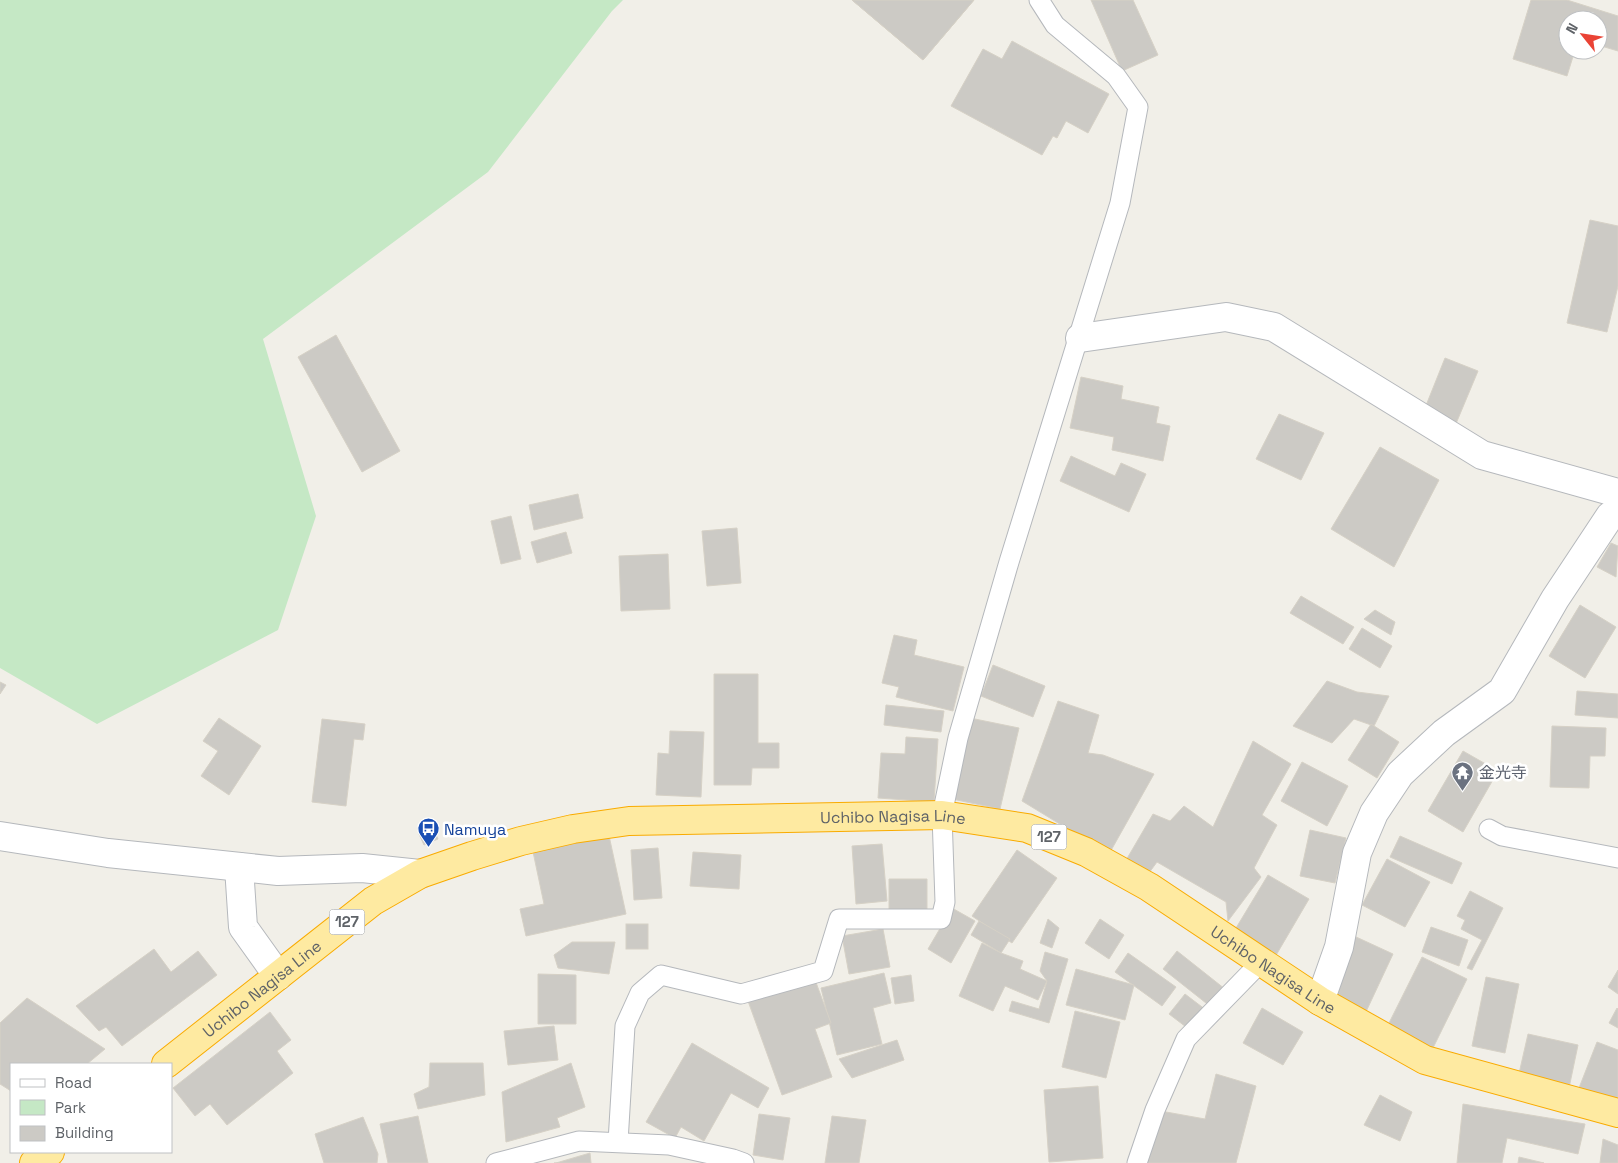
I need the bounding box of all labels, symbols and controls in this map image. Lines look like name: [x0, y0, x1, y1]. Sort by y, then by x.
north arrow: [1558, 10, 1608, 60]
text: N: [1562, 20, 1582, 37]
temple icon: 金光寺: [1451, 760, 1475, 791]
place label: 金光寺: [1479, 762, 1527, 783]
street label: Uchibo Nagisa Line: [820, 805, 967, 829]
bus stop icon: Namuya: [416, 817, 440, 848]
place label: Namuya: [444, 819, 506, 840]
road number: 127: [1032, 824, 1066, 850]
road number: 127: [330, 910, 364, 934]
street label: Uchibo Nagisa Line: [1206, 921, 1339, 1019]
street label: Uchibo Nagisa Line: [198, 936, 326, 1042]
legend: [10, 1063, 172, 1153]
text: Road: [55, 1073, 92, 1092]
text: Park: [55, 1098, 86, 1117]
text: Building: [55, 1123, 114, 1142]

